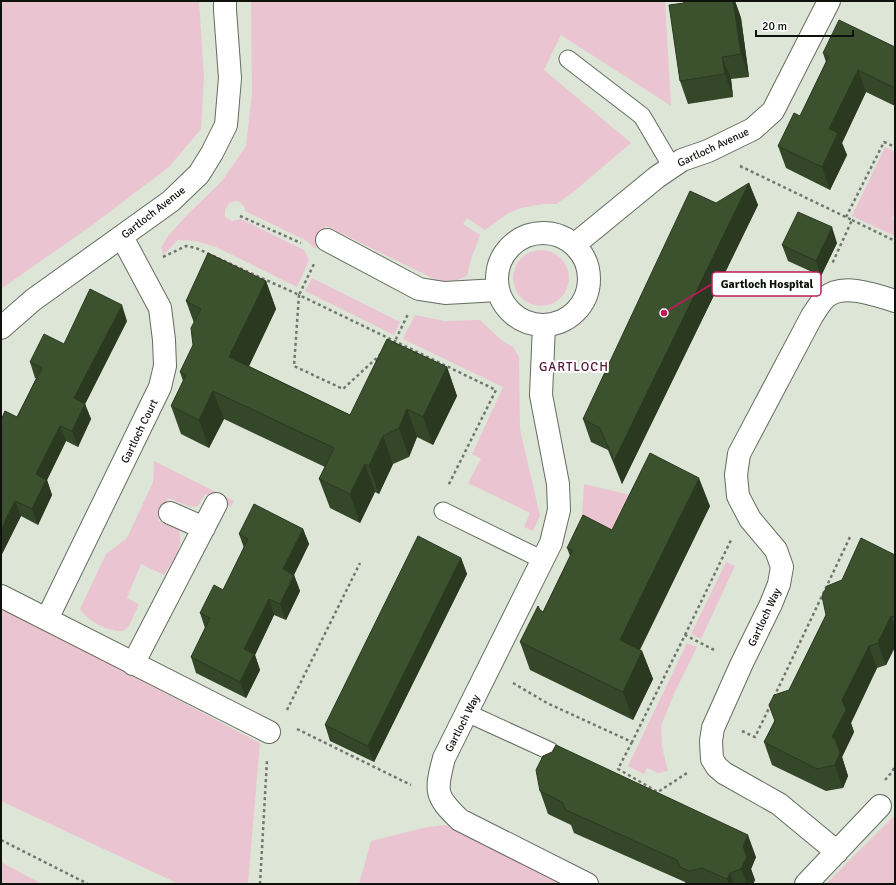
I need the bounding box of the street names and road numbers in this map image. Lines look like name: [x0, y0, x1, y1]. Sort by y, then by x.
street label: Gartloch Avenue: [675, 125, 751, 170]
street label: Gartloch Avenue: [119, 183, 188, 241]
street label: Gartloch Court: [118, 397, 161, 465]
street label: Gartloch Way: [745, 585, 784, 648]
street label: Gartloch Way: [442, 692, 483, 754]

